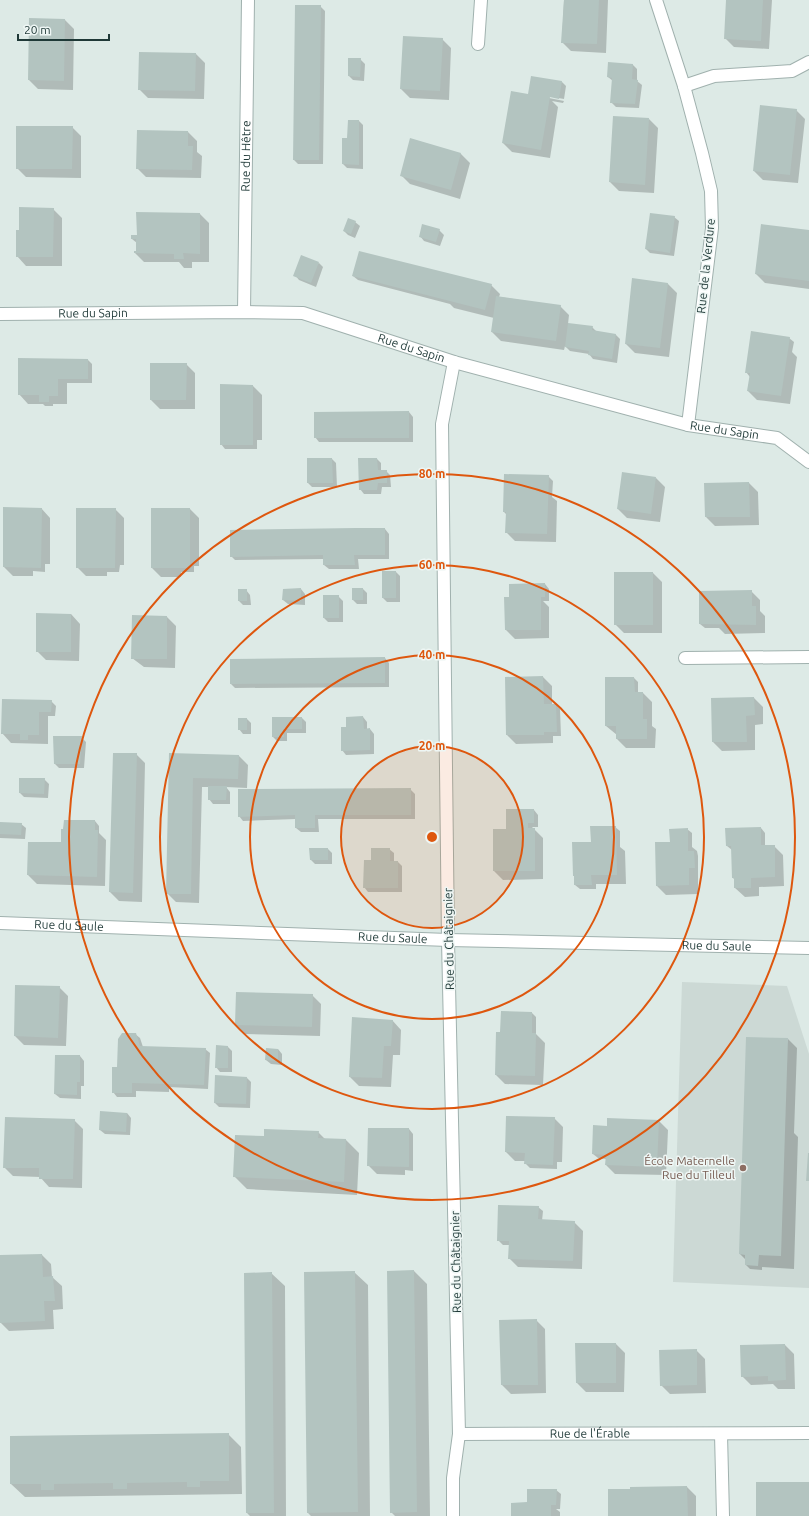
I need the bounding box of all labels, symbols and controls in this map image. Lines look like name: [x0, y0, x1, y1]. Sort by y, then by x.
scale bar: [18, 16, 109, 42]
text: 20 m: [24, 23, 51, 36]
street label: Rue du Hêtre: [239, 120, 252, 192]
street label: Rue de la Verdure: [694, 218, 717, 314]
street label: Rue du Sapin: [58, 306, 128, 320]
street label: Rue du Sapin: [376, 331, 447, 365]
street label: Rue du Sapin: [689, 418, 760, 441]
text: 80 m: [419, 467, 445, 480]
text: 60 m: [419, 558, 445, 571]
text: 40 m: [419, 648, 445, 661]
text: 20 m: [419, 739, 445, 752]
centre of rings: [425, 830, 439, 844]
street label: Rue du Châtaignier: [441, 887, 456, 990]
street label: Rue du Saule: [34, 917, 104, 933]
street label: Rue du Saule: [358, 930, 428, 945]
street label: Rue du Saule: [682, 938, 752, 953]
place label: École Maternelle Rue du Tilleul: [644, 1154, 735, 1181]
marker: École Maternelle Rue du Tilleul: [738, 1163, 748, 1173]
street label: Rue du Châtaignier: [448, 1210, 463, 1313]
street label: Rue de l'Érable: [550, 1427, 630, 1440]

